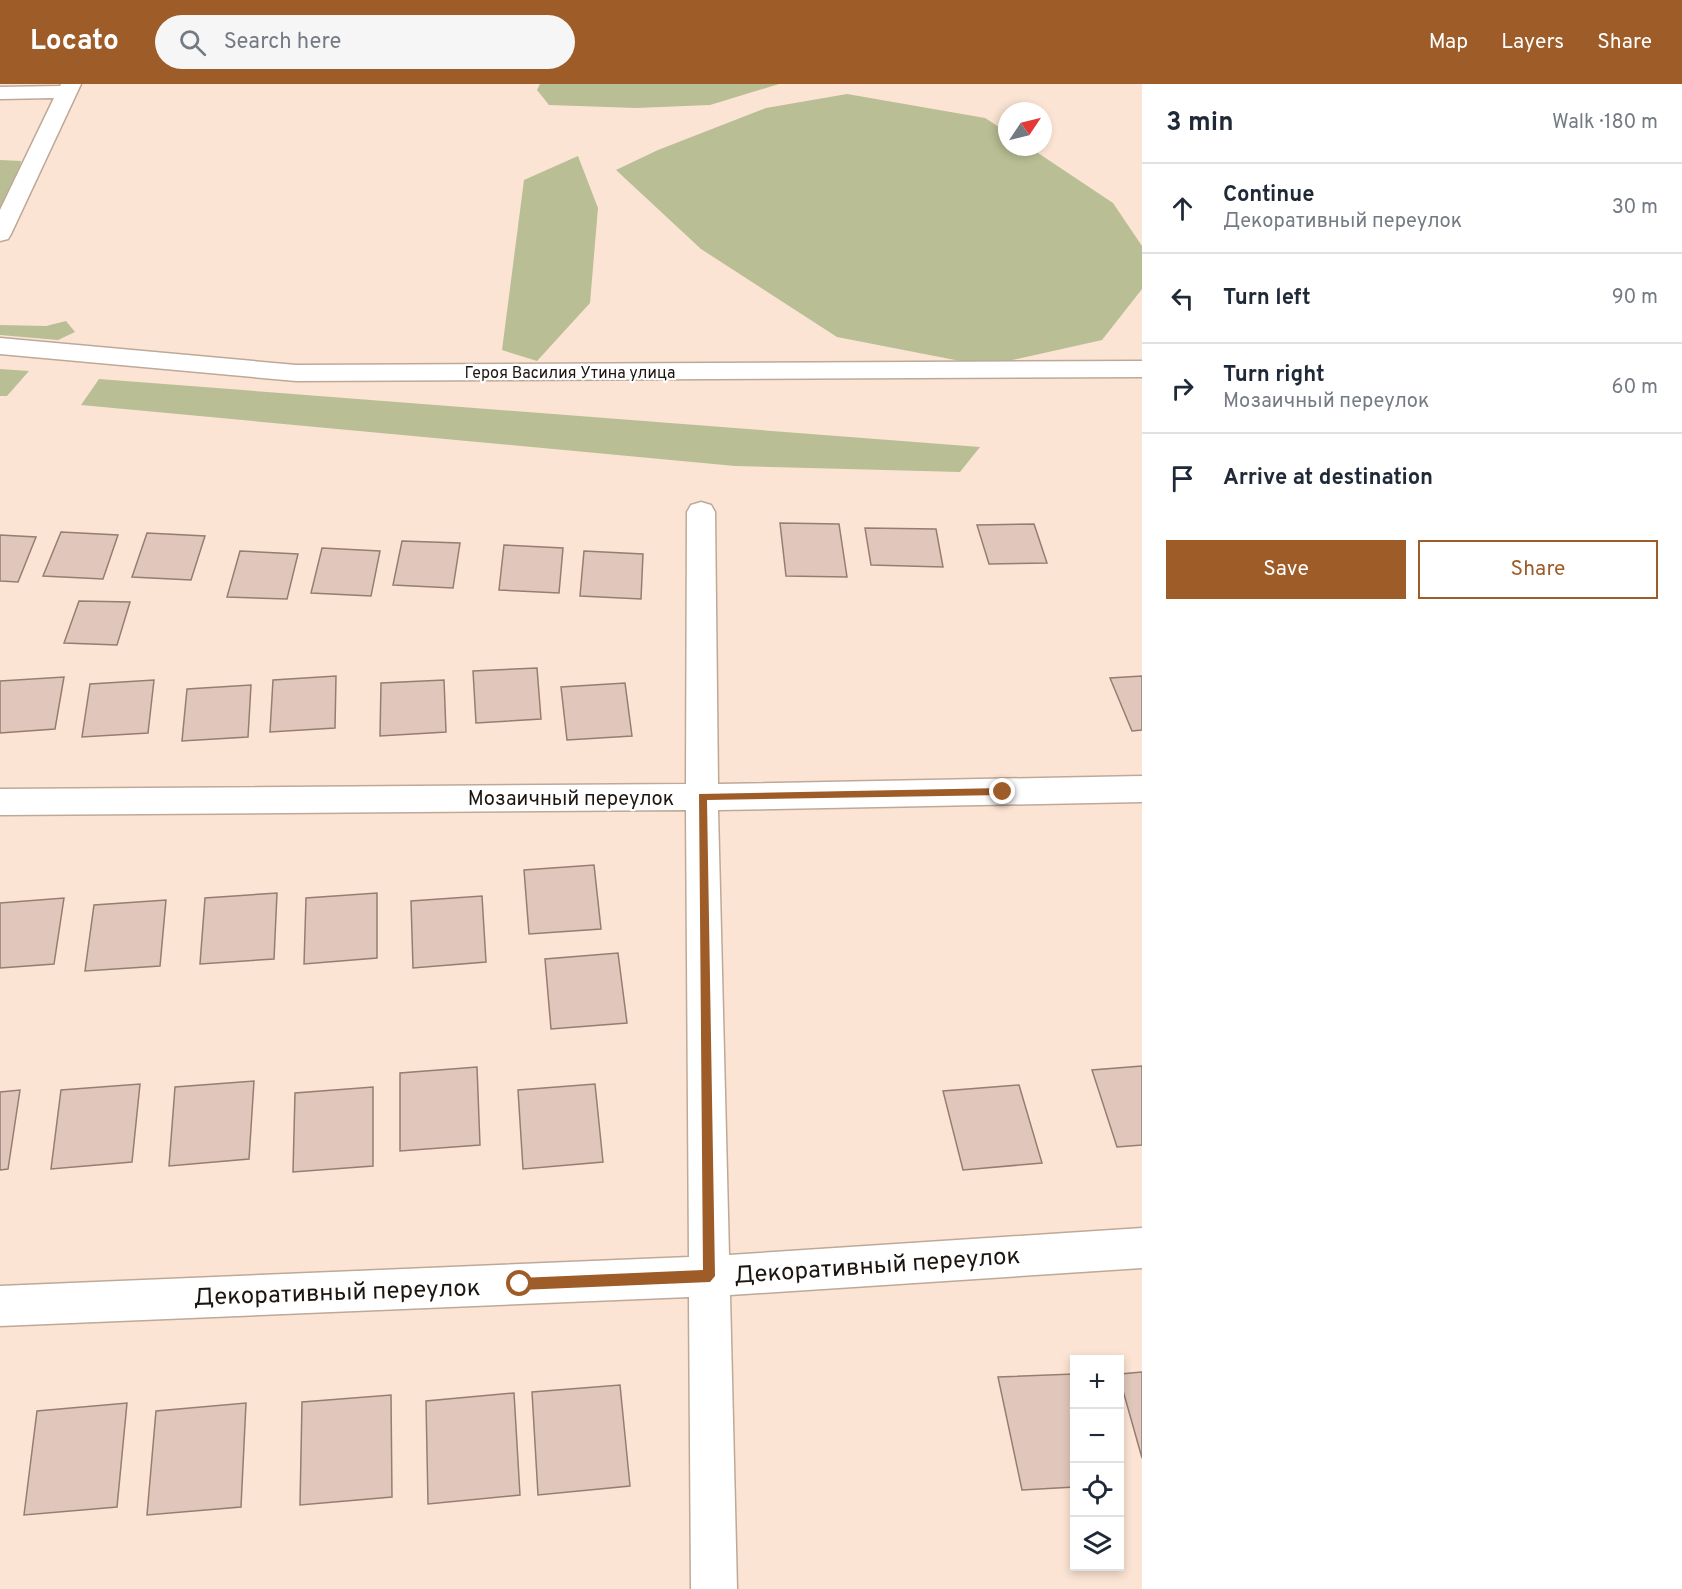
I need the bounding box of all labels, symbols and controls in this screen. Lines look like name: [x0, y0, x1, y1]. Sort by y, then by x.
search box: [155, 15, 575, 69]
text: Locato: [30, 24, 119, 60]
icon: search: [176, 26, 209, 59]
text: Search here: [224, 29, 341, 56]
text: Map: [1429, 29, 1468, 56]
text: Layers: [1501, 29, 1564, 56]
text: Share: [1597, 29, 1652, 56]
north arrow: [998, 102, 1052, 156]
text: 3 min: [1166, 107, 1234, 140]
text: Walk · 180 m: [1552, 110, 1658, 136]
text: Continue: [1223, 182, 1314, 209]
icon: ahead: [1166, 192, 1199, 225]
text: 30 m: [1612, 195, 1658, 221]
text: Декоративный переулок: [1223, 209, 1462, 235]
icon: left: [1166, 282, 1199, 315]
text: Turn left: [1223, 285, 1311, 312]
text: 90 m: [1612, 285, 1658, 311]
text: Turn right: [1223, 362, 1325, 389]
street label: Героя Василия Утина улица: [465, 364, 675, 384]
icon: right: [1166, 372, 1199, 405]
text: 60 m: [1612, 375, 1658, 401]
text: Мозаичный переулок: [1223, 389, 1430, 415]
icon: arrive: [1166, 462, 1199, 495]
text: Arrive at destination: [1223, 465, 1433, 492]
button: Save: [1166, 540, 1406, 599]
button: Share: [1418, 540, 1658, 599]
route end: [989, 778, 1015, 804]
street label: Мозаичный переулок: [468, 787, 674, 813]
street label: Декоративный переулок: [733, 1242, 1021, 1292]
route start: [506, 1270, 532, 1296]
street label: Декоративный переулок: [193, 1274, 481, 1314]
map controls: [1070, 1355, 1124, 1571]
button: +: [1070, 1355, 1124, 1409]
button: −: [1070, 1409, 1124, 1463]
button: locate: [1070, 1463, 1124, 1517]
button: layers: [1070, 1517, 1124, 1571]

